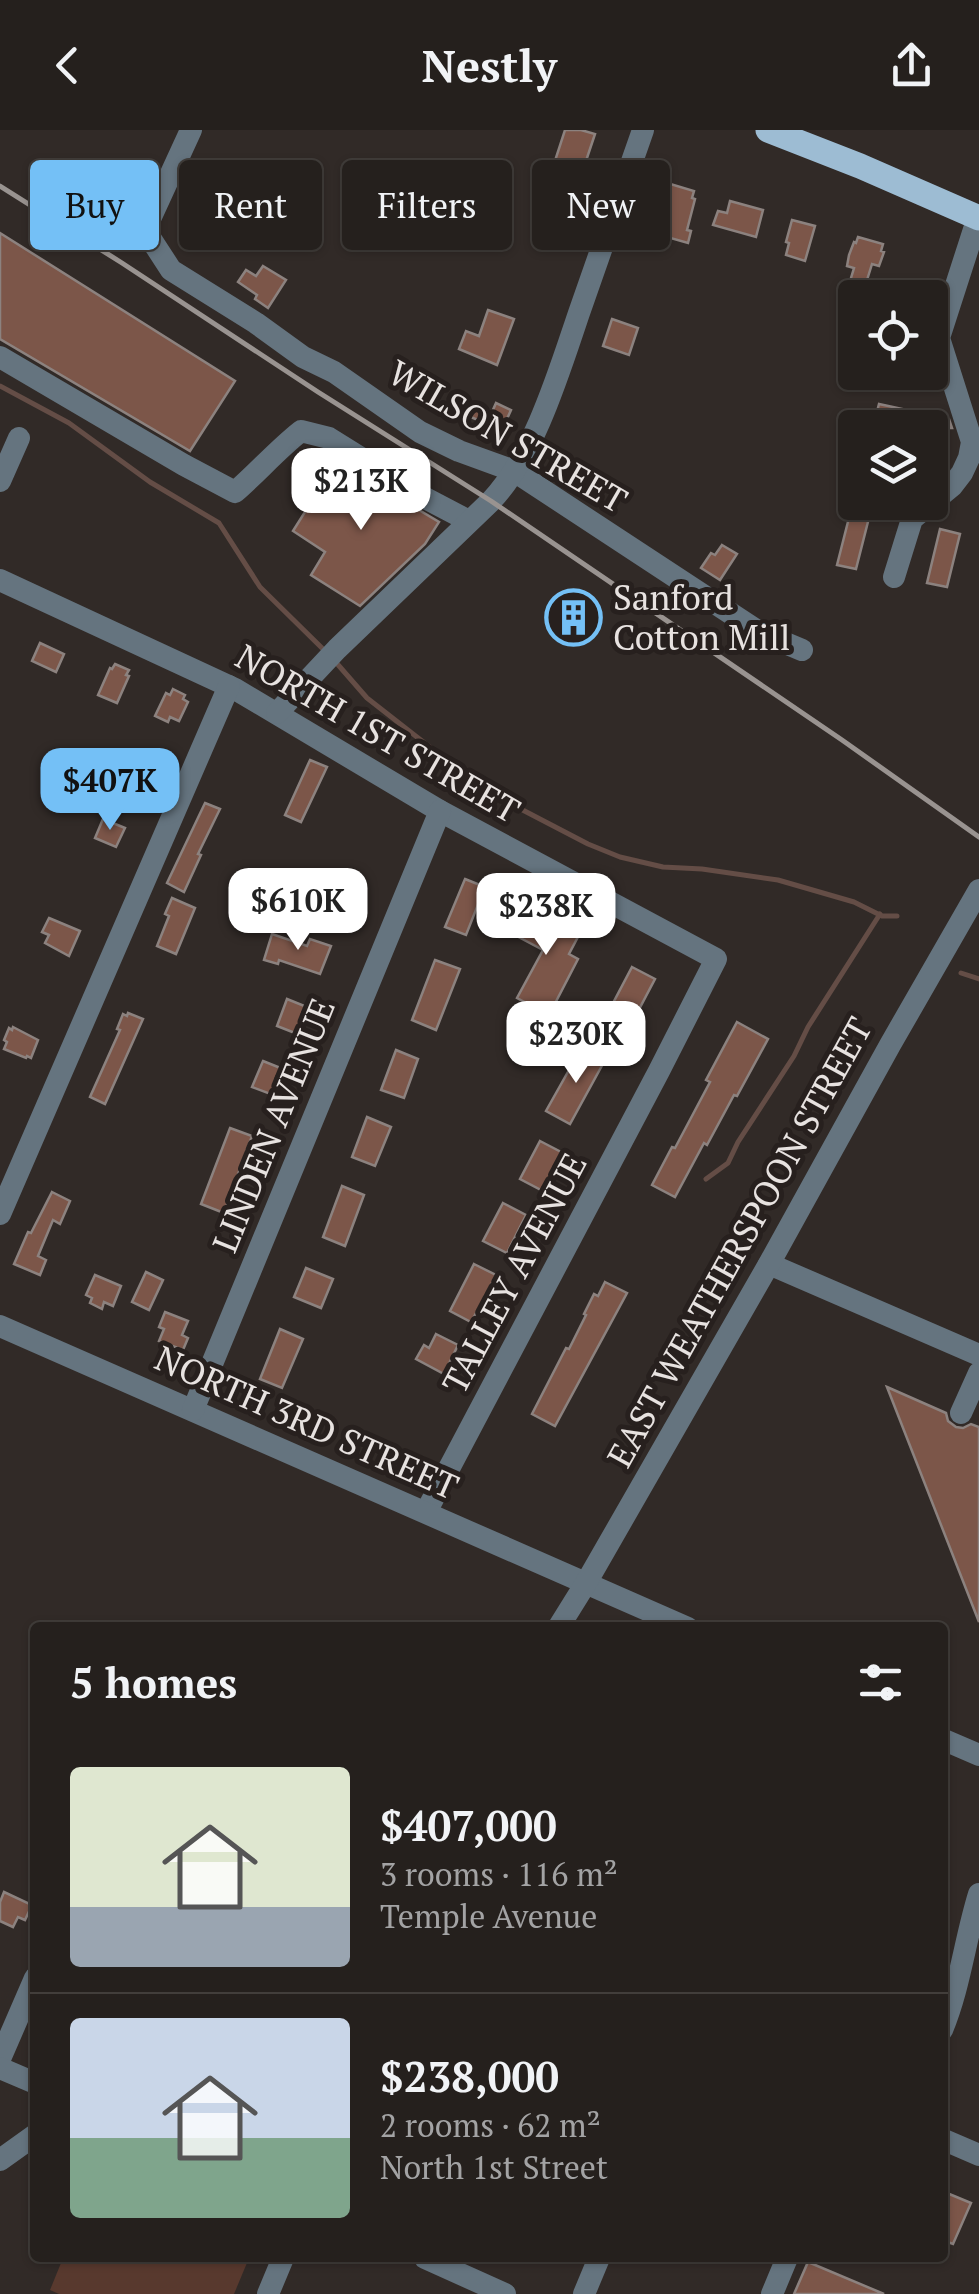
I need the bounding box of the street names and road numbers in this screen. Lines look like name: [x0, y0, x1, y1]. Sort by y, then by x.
street label: WILSON STREET: [380, 349, 636, 523]
street label: NORTH 1ST STREET: [228, 633, 528, 833]
street label: LINDEN AVENUE: [201, 991, 345, 1259]
street label: EAST WEATHERSPOON STREET: [596, 1009, 882, 1475]
street label: TALLEY AVENUE: [431, 1145, 597, 1401]
street label: NORTH 3RD STREET: [148, 1334, 466, 1510]

